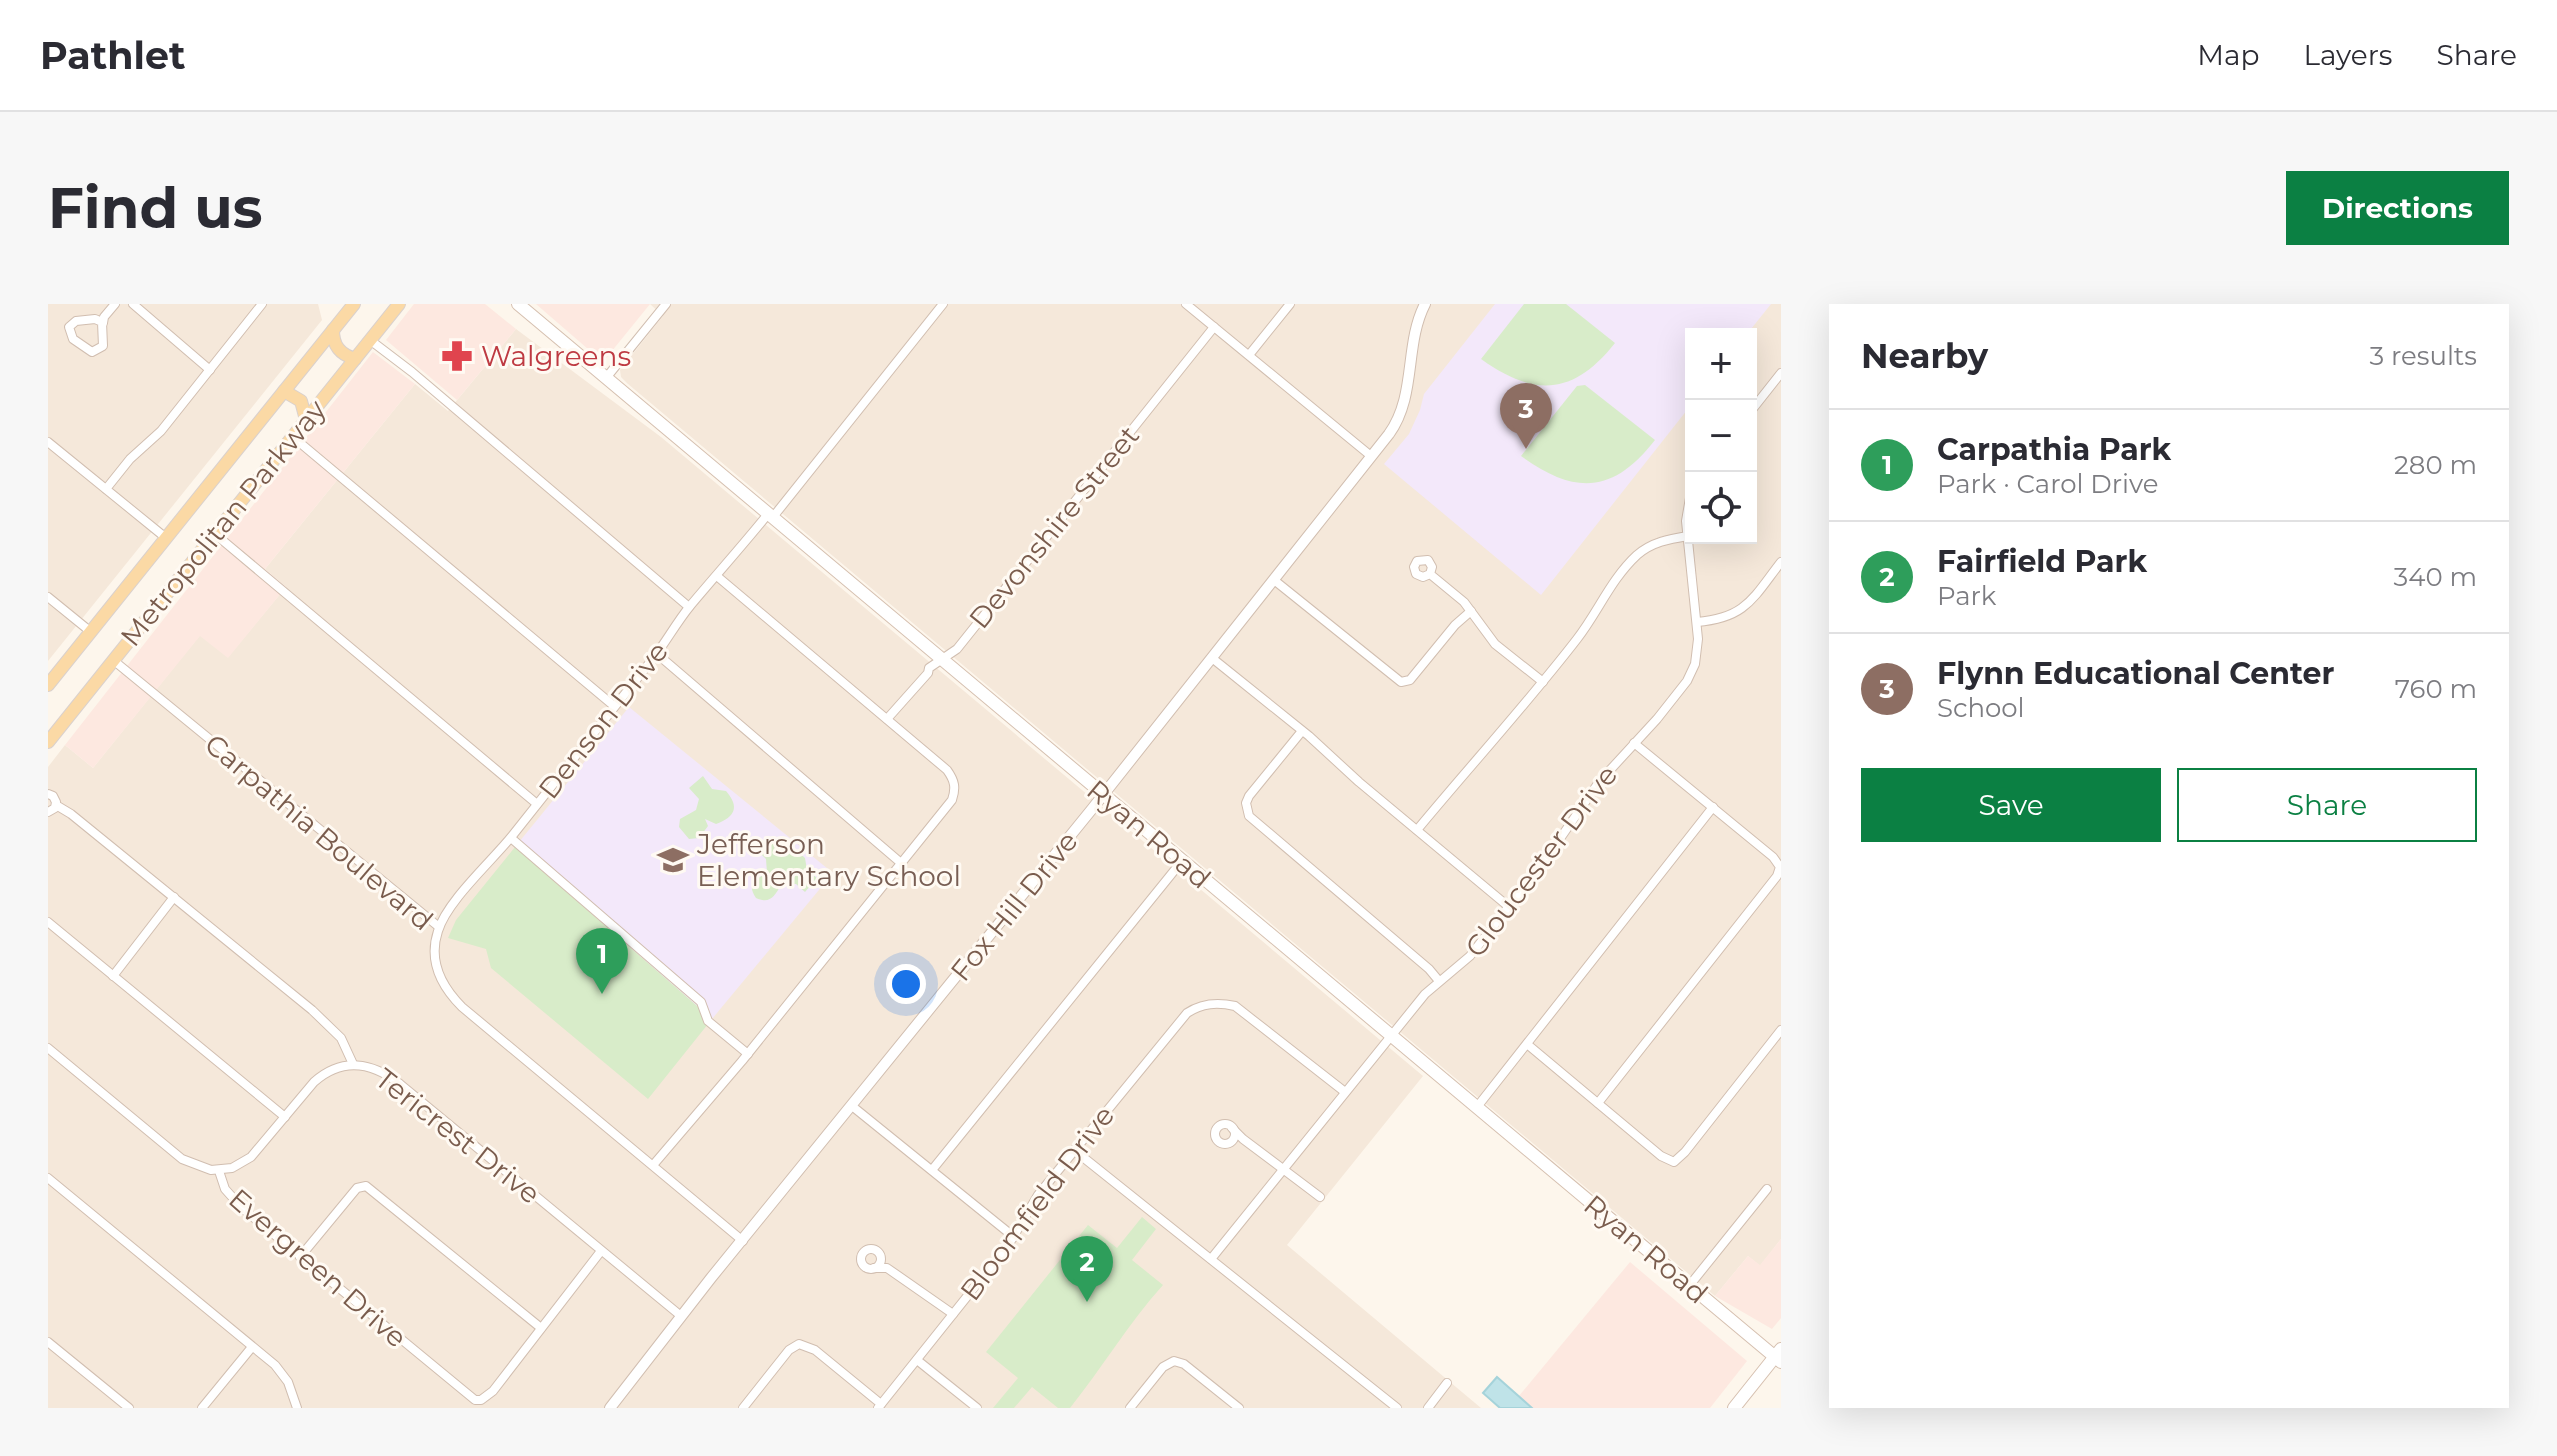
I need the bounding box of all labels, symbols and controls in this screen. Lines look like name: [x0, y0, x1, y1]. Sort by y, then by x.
text: Pathlet: [40, 32, 185, 79]
text: Map: [2197, 38, 2260, 72]
text: Layers: [2304, 38, 2393, 72]
text: Share: [2437, 38, 2517, 72]
button: Directions: [2286, 171, 2509, 245]
text: Find us: [48, 174, 262, 242]
map controls: [1685, 328, 1757, 544]
button: +: [1685, 328, 1757, 400]
text: Nearby: [1861, 335, 1988, 377]
pharmacy icon: Walgreens: [440, 339, 474, 373]
place label: Walgreens: [481, 339, 631, 373]
text: 3 results: [2370, 340, 2477, 372]
pin: 3: [1500, 383, 1552, 449]
street label: Metropolitan Parkway: [113, 392, 333, 653]
button: −: [1685, 400, 1757, 472]
street label: Devonshire Street: [962, 419, 1146, 635]
text: Carpathia Park: [1937, 431, 2171, 468]
text: 1: [1882, 449, 1892, 481]
text: 280 m: [2394, 449, 2477, 481]
text: Park · Carol Drive: [1937, 468, 2158, 500]
button: locate: [1685, 472, 1757, 544]
text: Fairfield Park: [1937, 543, 2147, 580]
text: 2: [1879, 561, 1895, 593]
text: 340 m: [2394, 561, 2477, 593]
text: Park: [1937, 580, 1996, 612]
street label: Denson Drive: [531, 635, 675, 805]
text: Flynn Educational Center: [1937, 655, 2334, 692]
text: 3: [1879, 673, 1895, 705]
text: 760 m: [2395, 673, 2477, 705]
text: School: [1937, 692, 2025, 724]
street label: Carpathia Boulevard: [198, 727, 440, 937]
street label: Gloucester Drive: [1458, 758, 1624, 964]
button: Save: [1861, 768, 2161, 842]
button: Share: [2177, 768, 2477, 842]
street label: Ryan Road: [1080, 772, 1218, 896]
street label: Fox Hill Drive: [943, 824, 1085, 988]
place label: Jefferson Elementary School: [696, 827, 961, 893]
school or university icon: Jefferson Elementary School: [656, 843, 690, 877]
pin: 1: [576, 928, 628, 994]
your location: [886, 964, 926, 1004]
street label: Tericrest Drive: [369, 1061, 547, 1211]
street label: Bloomfield Drive: [953, 1099, 1121, 1307]
street label: Evergreen Drive: [222, 1182, 414, 1354]
street label: Ryan Road: [1577, 1187, 1715, 1311]
pin: 2: [1061, 1236, 1113, 1302]

